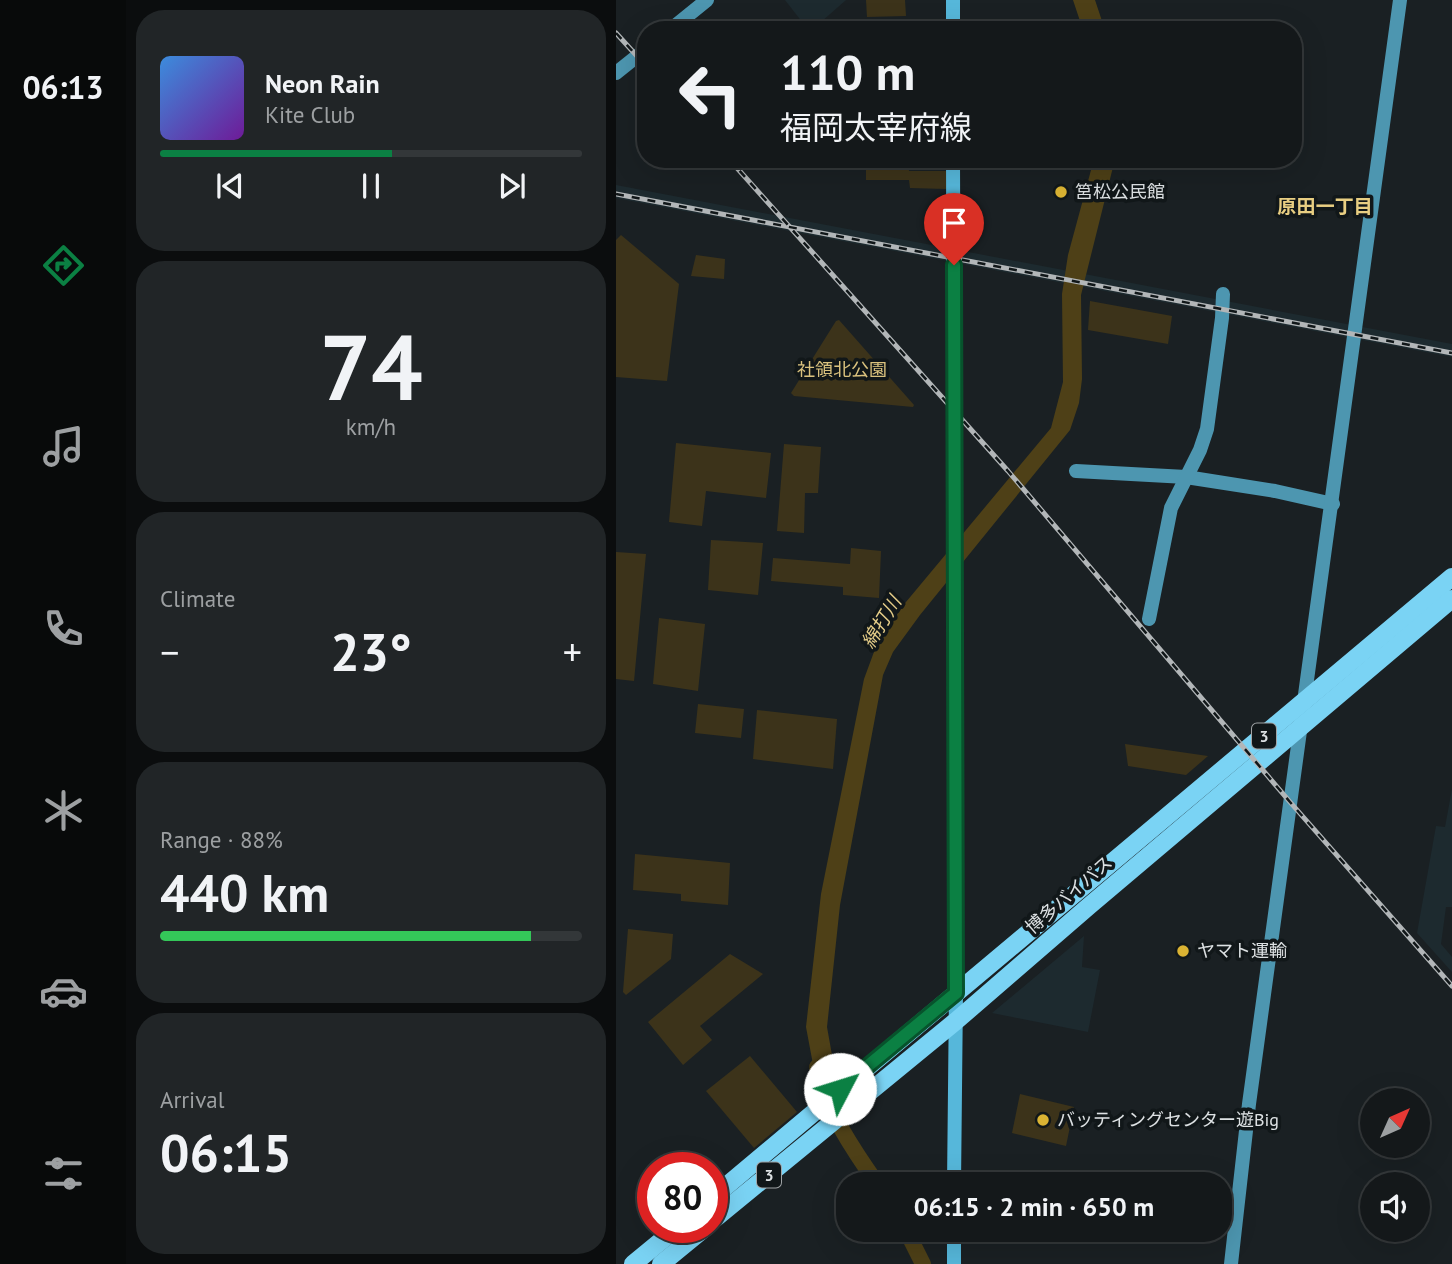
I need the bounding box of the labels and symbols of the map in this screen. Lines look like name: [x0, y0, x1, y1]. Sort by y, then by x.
place label: 筥松公民館: [1075, 180, 1165, 203]
marker: 筥松公民館: [1053, 184, 1069, 200]
pin: [924, 193, 984, 265]
district label: 原田一丁目: [1277, 194, 1373, 218]
park label: 社領北公園: [797, 358, 887, 381]
water label: 綿打川: [856, 590, 907, 653]
road number: 3: [1252, 723, 1276, 748]
street label: 博多バイパス: [1021, 851, 1117, 939]
place label: ヤマト運輸: [1197, 939, 1287, 962]
marker: ヤマト運輸: [1175, 943, 1191, 959]
position arrow: [803, 1052, 877, 1126]
north arrow: [1360, 1088, 1430, 1158]
place label: バッティングセンター遊Big: [1057, 1108, 1279, 1131]
marker: バッティングセンター遊Big: [1035, 1112, 1051, 1128]
speed limit sign: 80: [637, 1152, 728, 1243]
road number: 3: [757, 1162, 781, 1188]

